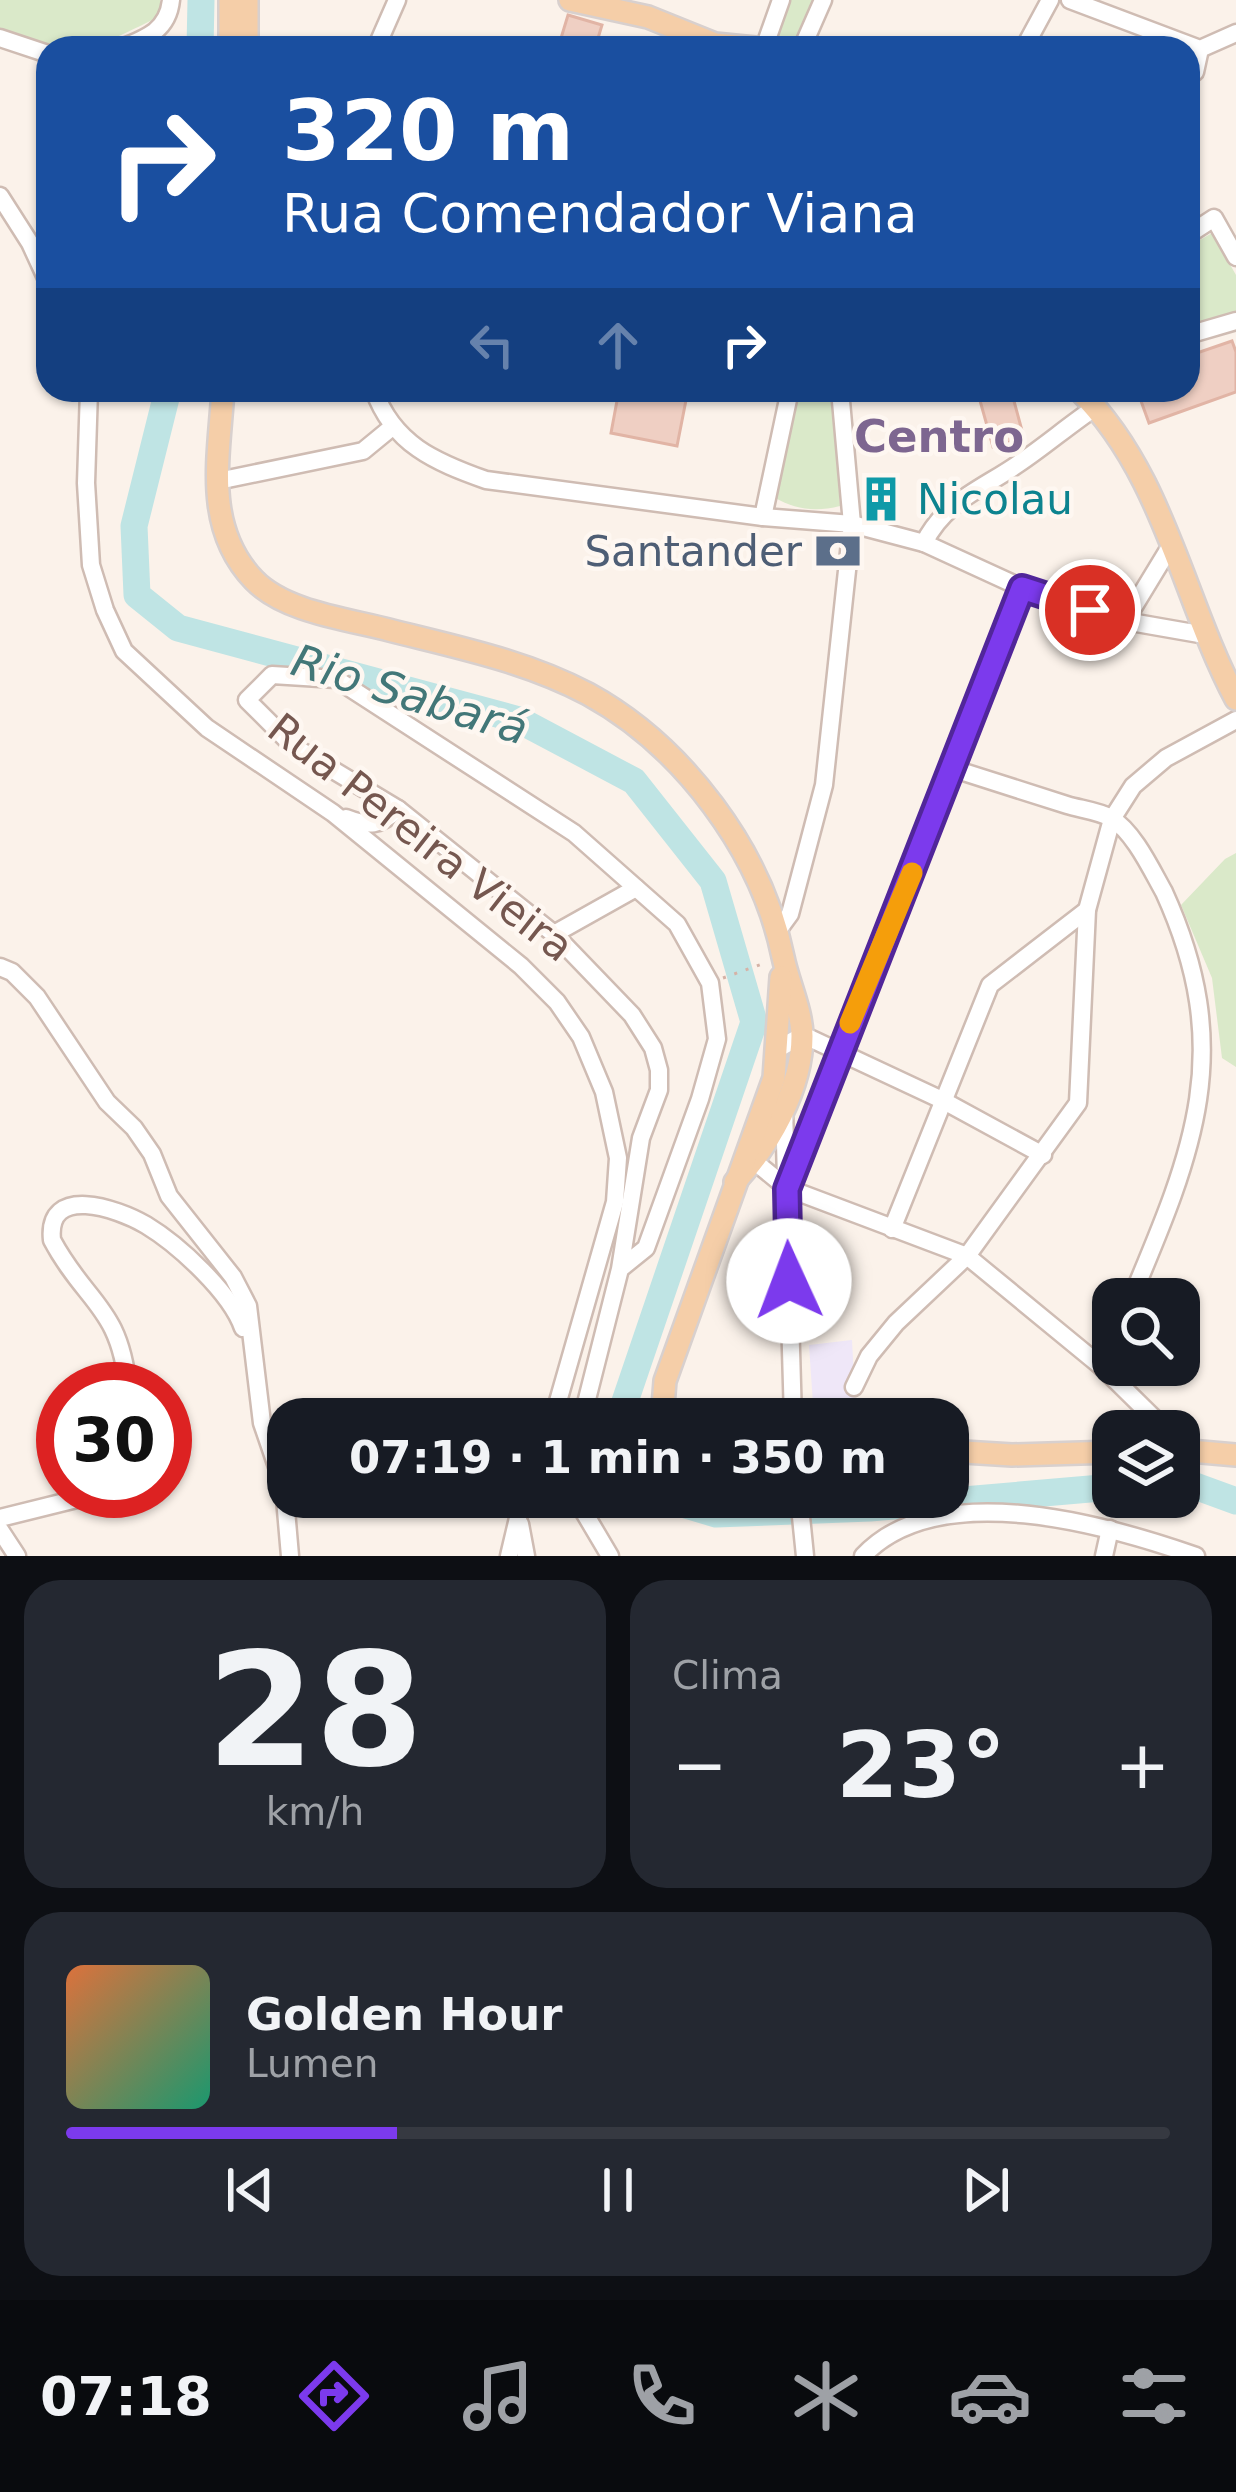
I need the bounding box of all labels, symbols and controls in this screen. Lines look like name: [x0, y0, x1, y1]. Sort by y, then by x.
text: 320 m: [282, 82, 574, 180]
icon: right: [84, 84, 240, 240]
text: Rua Comendador Viana: [282, 182, 918, 245]
icon: left: [459, 312, 525, 378]
icon: ahead: [585, 312, 651, 378]
icon: right: [711, 312, 777, 378]
district label: Centro: [854, 410, 1024, 463]
building icon: Nicolau: [856, 474, 906, 524]
place label: Nicolau: [917, 475, 1073, 524]
bank icon: Santander: [813, 526, 863, 576]
place label: Santander: [584, 527, 803, 576]
pin: [1039, 559, 1141, 661]
icon: arrive: [1057, 577, 1123, 643]
water label: Rio Sabará: [285, 633, 534, 755]
street label: Rua Pereira Vieira: [259, 703, 583, 971]
position arrow: [726, 1218, 852, 1344]
map controls: [1092, 1278, 1200, 1518]
button: search: [1092, 1278, 1200, 1386]
speed limit sign: 30: [36, 1362, 192, 1518]
button: layers: [1092, 1410, 1200, 1518]
text: 07:19 · 1 min · 350 m: [349, 1431, 887, 1484]
text: 28: [206, 1620, 424, 1802]
text: Clima: [672, 1653, 783, 1698]
text: 23°: [836, 1713, 1006, 1818]
text: −: [672, 1727, 727, 1804]
text: +: [1115, 1727, 1170, 1804]
text: km/h: [266, 1789, 364, 1834]
text: Golden Hour: [246, 1988, 563, 2041]
text: Lumen: [246, 2041, 378, 2086]
icon: previous: [217, 2157, 283, 2223]
icon: pause: [585, 2157, 651, 2223]
icon: next: [953, 2157, 1019, 2223]
icon: directions: [292, 2354, 376, 2438]
icon: music: [456, 2354, 540, 2438]
icon: phone: [620, 2354, 704, 2438]
icon: climate: [784, 2354, 868, 2438]
icon: car: [948, 2354, 1032, 2438]
icon: filters: [1112, 2354, 1196, 2438]
text: 07:18: [40, 2365, 212, 2428]

